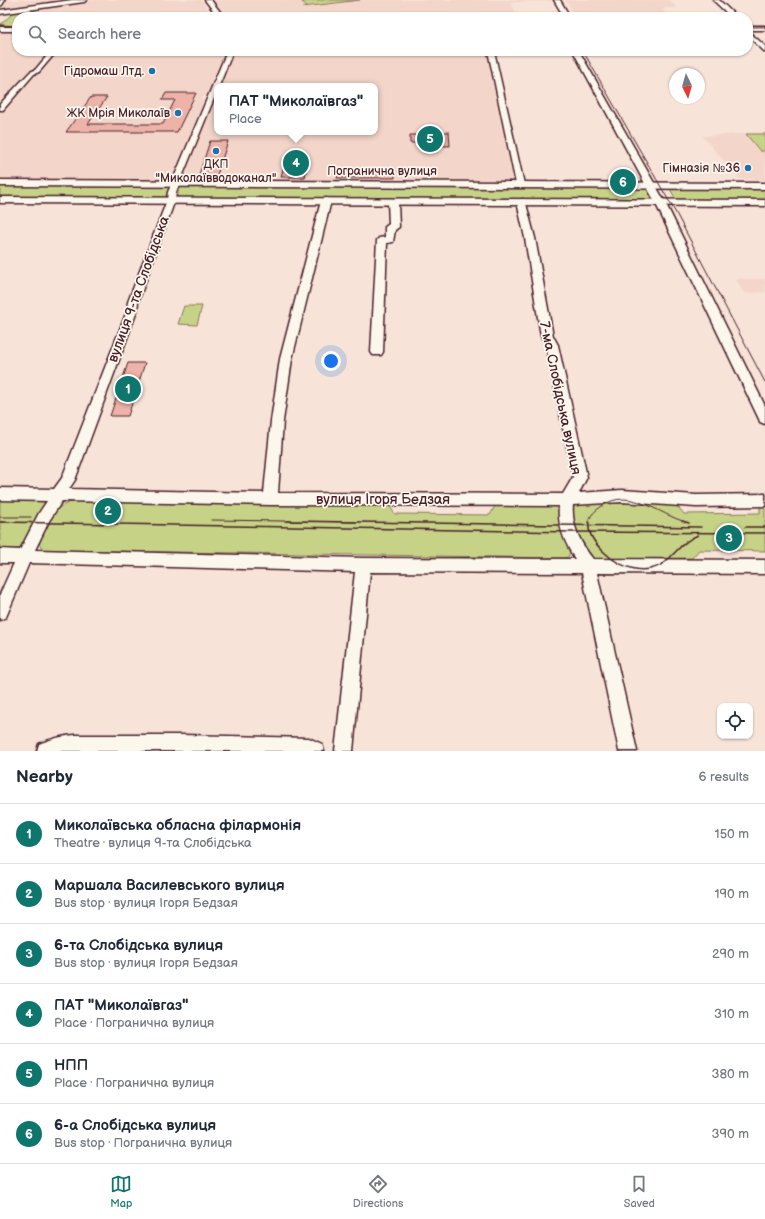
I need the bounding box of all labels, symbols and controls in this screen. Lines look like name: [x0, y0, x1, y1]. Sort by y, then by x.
search box: [12, 12, 753, 56]
icon: search: [26, 23, 48, 45]
text: Search here: [58, 25, 141, 44]
place label: Гідромаш Лтд.: [64, 64, 144, 79]
marker: Гідромаш Лтд.: [147, 66, 157, 76]
north arrow: [669, 68, 705, 104]
popup: [214, 83, 378, 135]
text: ПАТ "Миколаївгаз": [229, 92, 363, 111]
place label: ЖК Мрія Миколаїв: [67, 106, 171, 121]
marker: ЖК Мрія Миколаїв: [173, 108, 183, 118]
text: Place: [229, 111, 262, 127]
pin: 5: [417, 124, 443, 154]
marker: ДКП "Миколаївводоканал": [211, 146, 221, 156]
pin: 4: [283, 148, 309, 178]
place label: ДКП "Миколаївводоканал": [156, 157, 276, 186]
place label: Гімназія №36: [662, 161, 740, 176]
marker: Гімназія №36: [743, 163, 753, 173]
street label: Погранична вулиця: [327, 164, 437, 179]
pin: 6: [610, 167, 636, 197]
street label: вулиця 9-та Слобідська: [104, 213, 173, 365]
street label: 7-ма Слобідська вулиця: [536, 320, 585, 477]
your location: [321, 351, 341, 371]
pin: 1: [115, 374, 141, 404]
street label: вулиця Ігоря Бедзая: [316, 491, 450, 508]
pin: 2: [95, 496, 121, 526]
pin: 3: [716, 523, 742, 553]
map controls: [717, 703, 753, 739]
button: locate: [717, 703, 753, 739]
text: Nearby: [16, 767, 73, 787]
text: 6 results: [699, 769, 749, 785]
text: Миколаївська обласна філармонія: [54, 816, 301, 835]
text: 1: [26, 826, 32, 842]
text: 150 m: [715, 826, 749, 842]
text: Theatre · вулиця 9-та Слобідська: [54, 835, 252, 851]
text: Маршала Василевського вулиця: [54, 876, 285, 895]
text: 2: [25, 886, 33, 902]
text: 190 m: [715, 886, 749, 902]
text: Bus stop · вулиця Ігоря Бедзая: [54, 895, 238, 911]
text: 6-та Слобідська вулиця: [54, 936, 223, 955]
text: 3: [25, 946, 33, 962]
text: 290 m: [712, 946, 749, 962]
text: Bus stop · вулиця Ігоря Бедзая: [54, 955, 238, 971]
text: ПАТ "Миколаївгаз": [54, 996, 189, 1015]
text: 4: [25, 1006, 33, 1022]
text: 310 m: [714, 1006, 749, 1022]
text: Place · Погранична вулиця: [54, 1015, 214, 1031]
text: НПП: [54, 1056, 88, 1075]
text: 5: [25, 1066, 33, 1082]
text: 380 m: [712, 1066, 749, 1082]
text: Place · Погранична вулиця: [54, 1075, 214, 1091]
text: 6-а Слобідська вулиця: [54, 1116, 216, 1135]
text: 6: [25, 1126, 33, 1142]
text: 390 m: [712, 1126, 749, 1142]
text: Bus stop · Погранична вулиця: [54, 1135, 232, 1151]
tab: Map: [110, 1173, 132, 1210]
tab: Directions: [353, 1173, 403, 1210]
tab: Saved: [624, 1173, 655, 1210]

